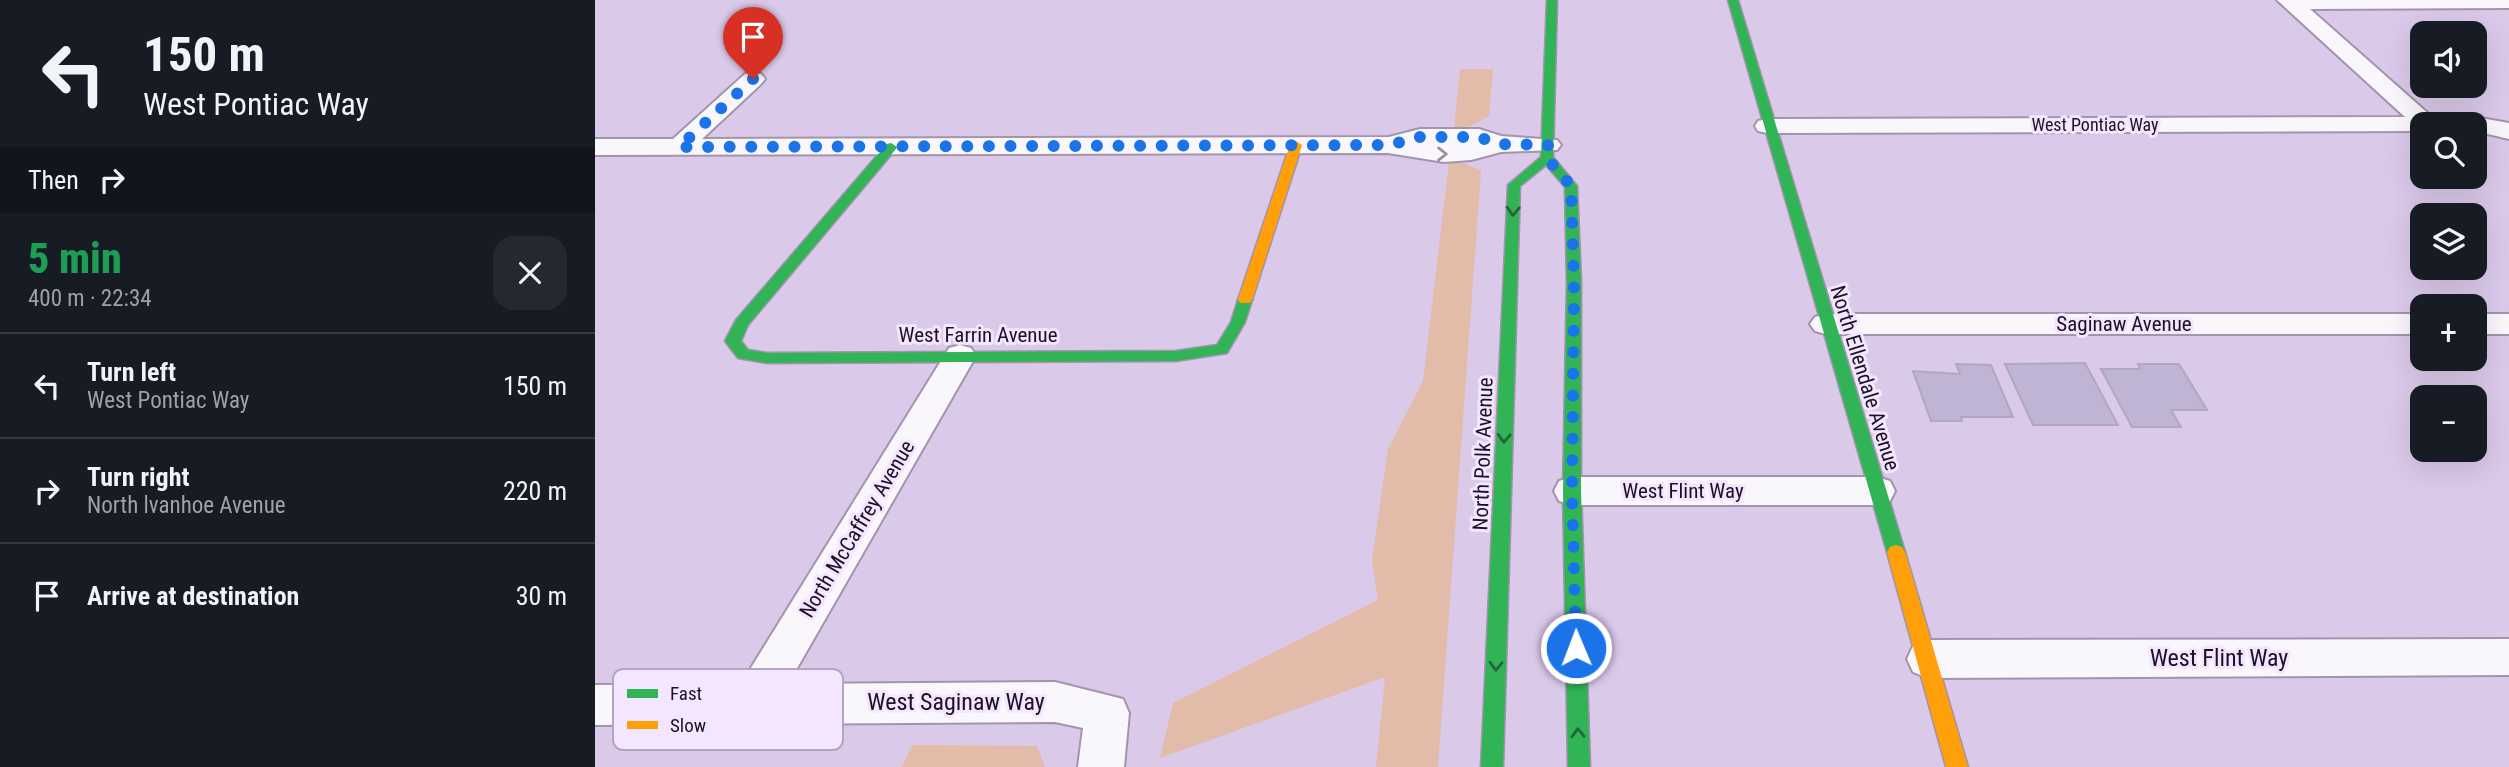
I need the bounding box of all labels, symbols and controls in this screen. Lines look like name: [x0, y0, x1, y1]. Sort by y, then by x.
pin: [723, 7, 783, 79]
icon: arrive: [734, 18, 772, 56]
map controls: [2410, 21, 2487, 462]
button: sound: [2410, 21, 2487, 98]
text: 150 m: [143, 26, 265, 83]
icon: left: [28, 28, 119, 119]
text: West Pontiac Way: [143, 85, 369, 123]
button: search: [2410, 112, 2487, 189]
street label: West Pontiac Way: [2031, 114, 2159, 135]
one-way arrow: [1437, 146, 1447, 162]
icon: right: [93, 161, 131, 199]
text: Then: [28, 165, 79, 195]
button: layers: [2410, 203, 2487, 280]
one-way arrow: [1506, 206, 1521, 217]
text: 5 min: [28, 234, 122, 283]
button: close: [493, 236, 567, 310]
street label: North Ellendale Avenue: [1825, 283, 1905, 474]
text: 400 m · 22:34: [28, 285, 152, 312]
button: +: [2410, 294, 2487, 371]
street label: Saginaw Avenue: [2056, 312, 2192, 336]
street label: West Farrin Avenue: [898, 323, 1058, 347]
text: Turn left: [87, 357, 176, 387]
icon: left: [28, 367, 66, 405]
text: 150 m: [503, 371, 567, 401]
street label: North Polk Avenue: [1468, 377, 1498, 531]
button: −: [2410, 385, 2487, 462]
text: West Pontiac Way: [87, 387, 249, 414]
one-way arrow: [1497, 433, 1512, 444]
street label: North McCaffrey Avenue: [795, 436, 919, 622]
text: Turn right: [87, 462, 189, 492]
icon: right: [28, 472, 66, 510]
text: 220 m: [503, 476, 567, 506]
street label: West Flint Way: [1622, 479, 1744, 503]
text: North lvanhoe Avenue: [87, 492, 286, 519]
icon: arrive: [28, 577, 66, 615]
text: Arrive at destination: [87, 581, 299, 611]
text: 30 m: [516, 581, 567, 611]
position arrow: [1539, 611, 1613, 685]
street label: West Flint Way: [2150, 644, 2288, 672]
one-way arrow: [1488, 661, 1504, 671]
legend: [613, 669, 843, 750]
text: Fast: [670, 682, 702, 705]
street label: West Saginaw Way: [867, 688, 1045, 716]
text: Slow: [670, 714, 706, 737]
one-way arrow: [1571, 728, 1586, 739]

